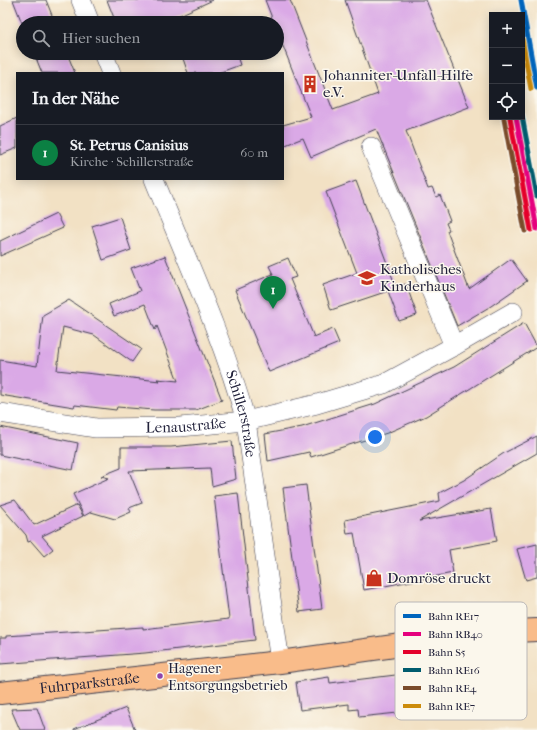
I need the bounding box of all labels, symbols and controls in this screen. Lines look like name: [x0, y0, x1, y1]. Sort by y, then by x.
map controls: [489, 12, 525, 120]
button: +: [489, 12, 525, 48]
search box: [16, 16, 284, 60]
icon: search: [30, 27, 52, 49]
text: Hier suchen: [62, 29, 140, 47]
button: −: [489, 48, 525, 84]
place label: Johanniter-Unfall-Hilfe e.V.: [322, 66, 474, 101]
building icon: Johanniter-Unfall-Hilfe e.V.: [300, 74, 320, 94]
button: locate: [489, 84, 525, 120]
text: In der Nähe: [32, 88, 119, 108]
text: St. Petrus Canisius: [70, 136, 188, 154]
text: 1: [43, 145, 47, 160]
text: 60 m: [240, 145, 268, 160]
text: Kirche · Schillerstraße: [70, 154, 193, 169]
place label: Katholisches Kinderhaus: [380, 260, 462, 295]
school or university icon: Katholisches Kinderhaus: [357, 268, 377, 288]
pin: 1: [260, 276, 286, 309]
street label: Schillerstraße: [222, 368, 260, 459]
street label: Lenaustraße: [145, 414, 227, 436]
your location: [365, 427, 385, 447]
shop icon: Domröse druckt: [364, 568, 384, 588]
place label: Domröse druckt: [387, 569, 492, 587]
legend: [395, 602, 527, 720]
text: Bahn RE17: [428, 610, 479, 623]
text: Bahn RB40: [428, 628, 483, 641]
text: Bahn S5: [428, 646, 466, 659]
place label: Hagener Entsorgungsbetrieb: [168, 660, 288, 694]
text: Bahn RE16: [428, 664, 480, 677]
street label: Fuhrparkstraße: [38, 669, 141, 698]
marker: Hagener Entsorgungsbetrieb: [155, 671, 165, 681]
text: Bahn RE4: [428, 682, 477, 695]
text: Bahn RE7: [428, 700, 475, 713]

